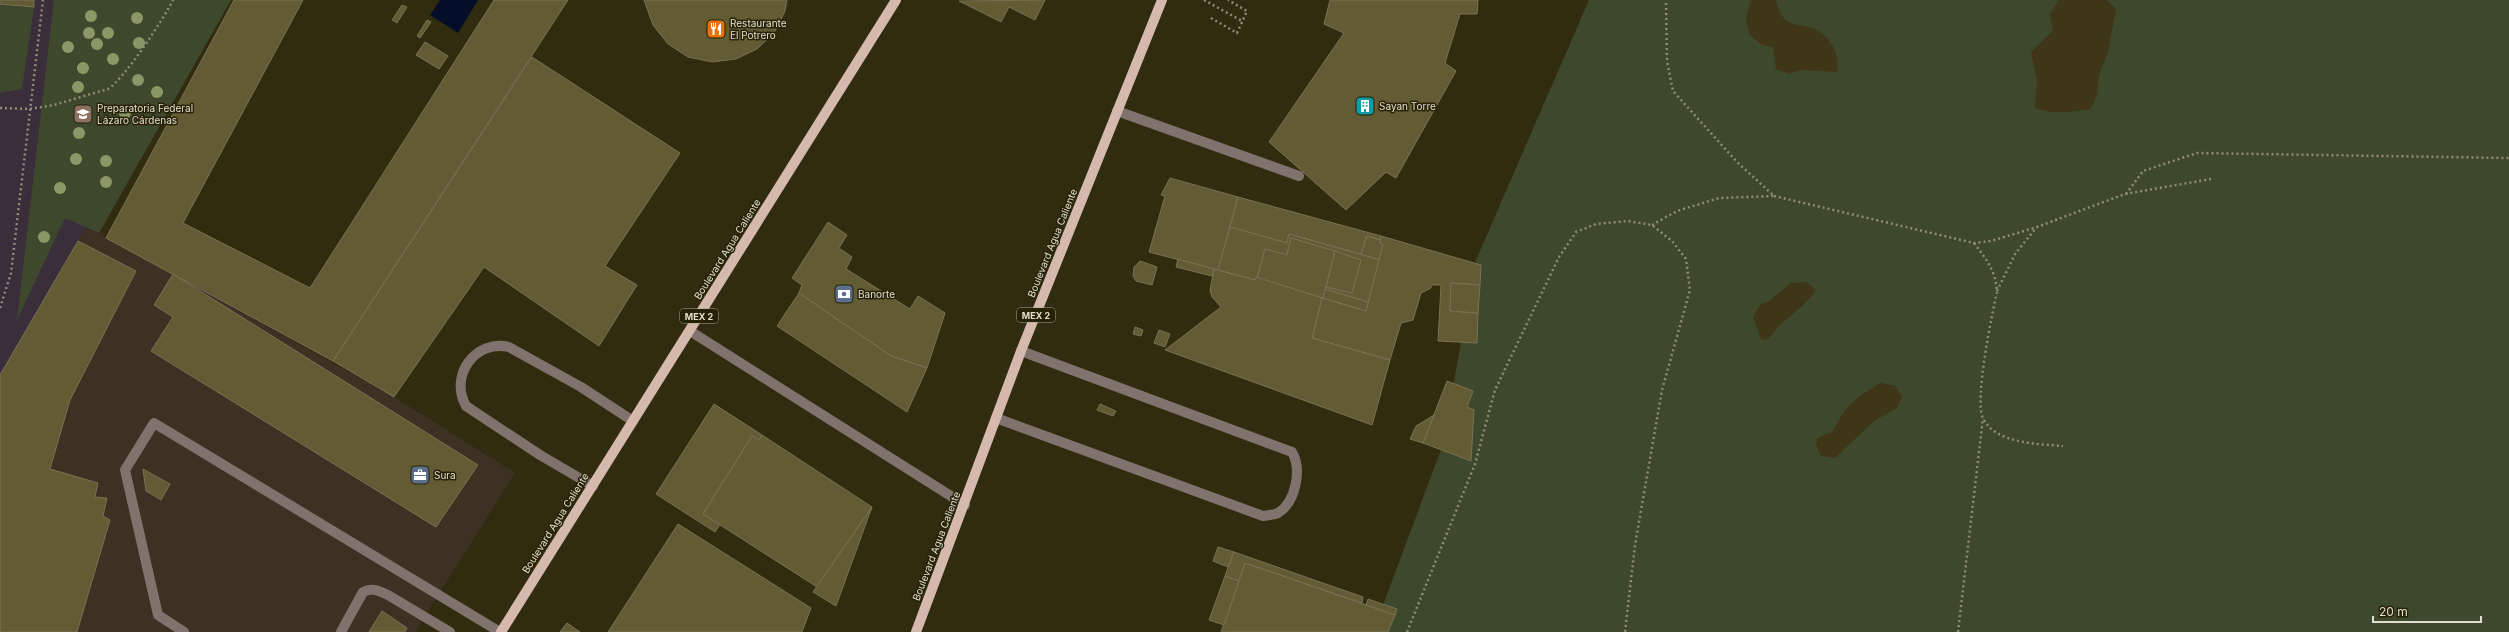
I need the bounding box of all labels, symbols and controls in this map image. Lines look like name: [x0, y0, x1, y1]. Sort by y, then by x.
place label: Restaurante El Potrero: [730, 17, 787, 41]
restaurant icon: Restaurante El Potrero: [705, 18, 727, 40]
building icon: Sayan Torre: [1354, 95, 1376, 117]
place label: Sayan Torre: [1379, 100, 1436, 112]
place label: Preparatoria Federal Lázaro Cárdenas: [97, 102, 193, 126]
school or university icon: Preparatoria Federal Lázaro Cárdenas: [72, 103, 94, 125]
street label: Boulevard Agua Caliente: [1025, 187, 1079, 299]
street label: Boulevard Agua Caliente: [691, 196, 763, 301]
bank icon: Banorte: [833, 283, 855, 305]
place label: Banorte: [858, 288, 895, 300]
road number: MEX 2: [1017, 308, 1055, 322]
road number: MEX 2: [680, 309, 718, 323]
office icon: Sura: [409, 464, 431, 486]
place label: Sura: [434, 469, 456, 481]
street label: Boulevard Agua Caliente: [519, 470, 591, 575]
street label: Boulevard Agua Caliente: [910, 489, 962, 602]
scale bar: [2373, 598, 2481, 624]
text: 20 m: [2379, 604, 2408, 619]

